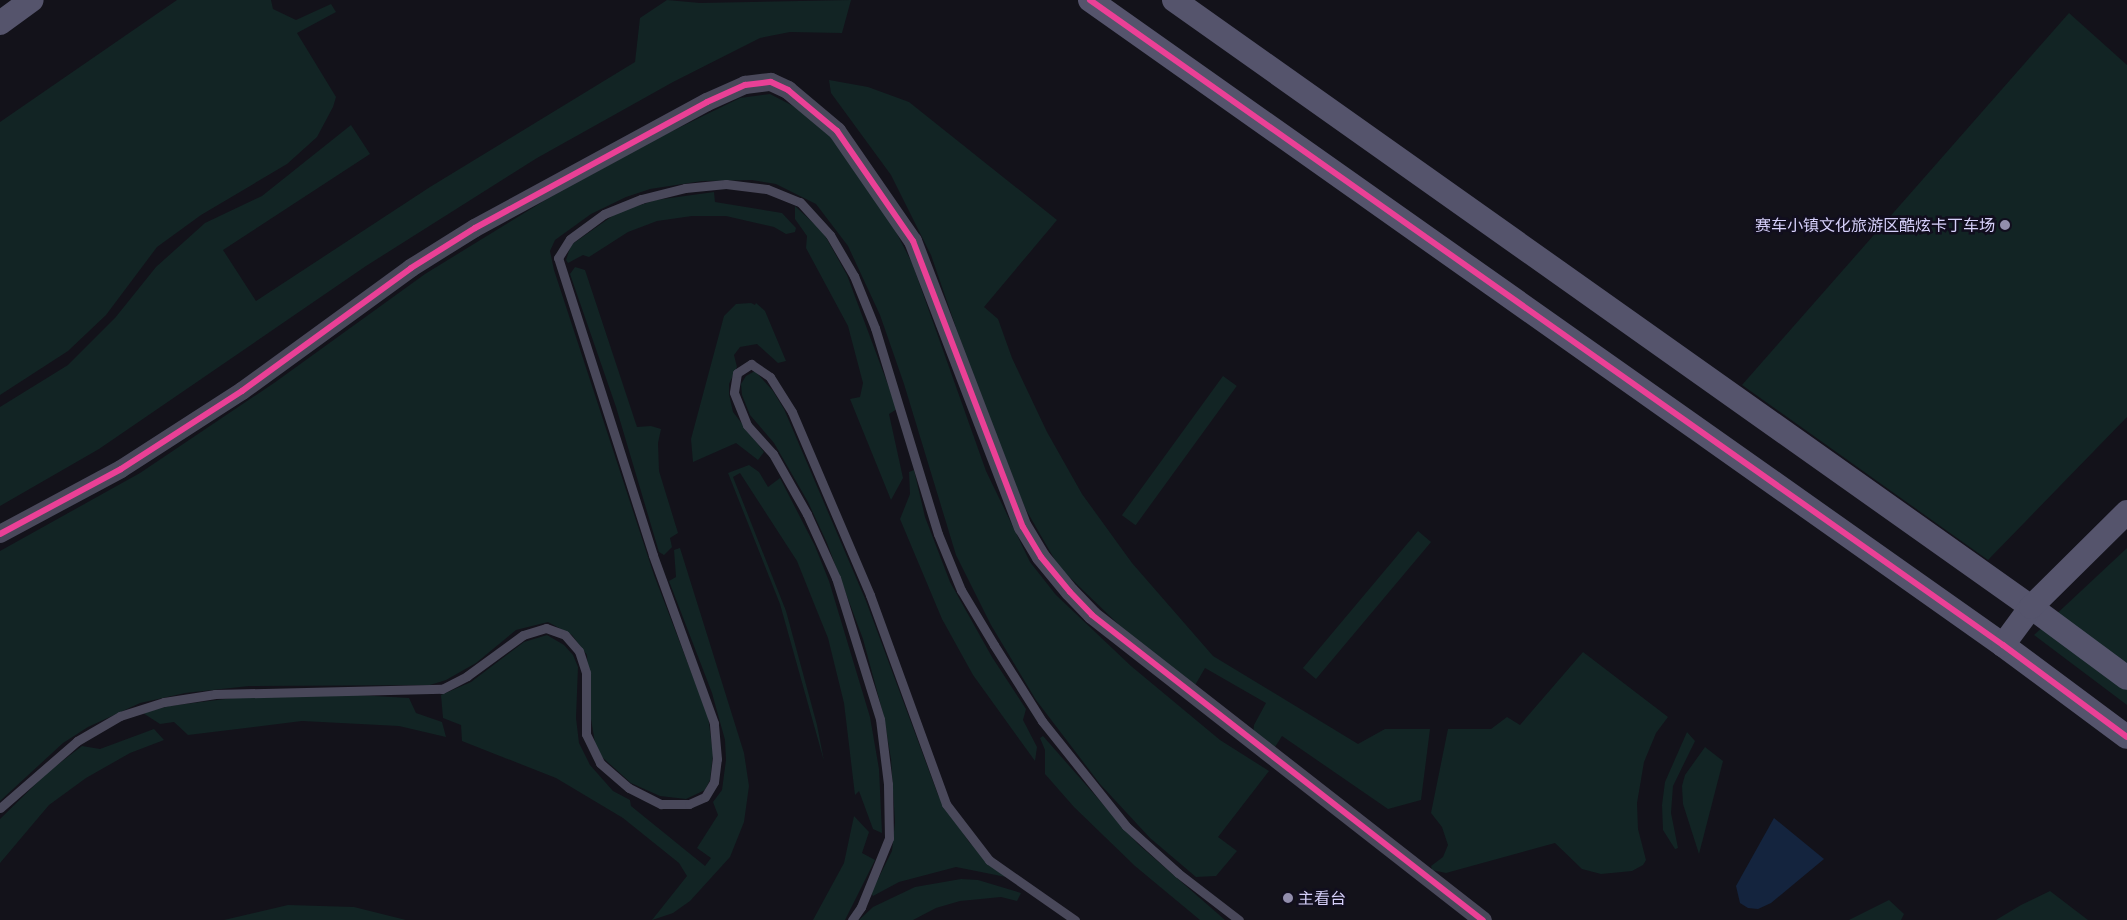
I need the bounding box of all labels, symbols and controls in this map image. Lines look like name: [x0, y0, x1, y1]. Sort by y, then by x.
place label: 赛车小镇文化旅游区酷炫卡丁车场: [1755, 215, 1995, 235]
marker: 赛车小镇文化旅游区酷炫卡丁车场: [1999, 219, 2011, 231]
place label: 主看台: [1298, 888, 1346, 908]
marker: 主看台: [1282, 892, 1294, 904]

